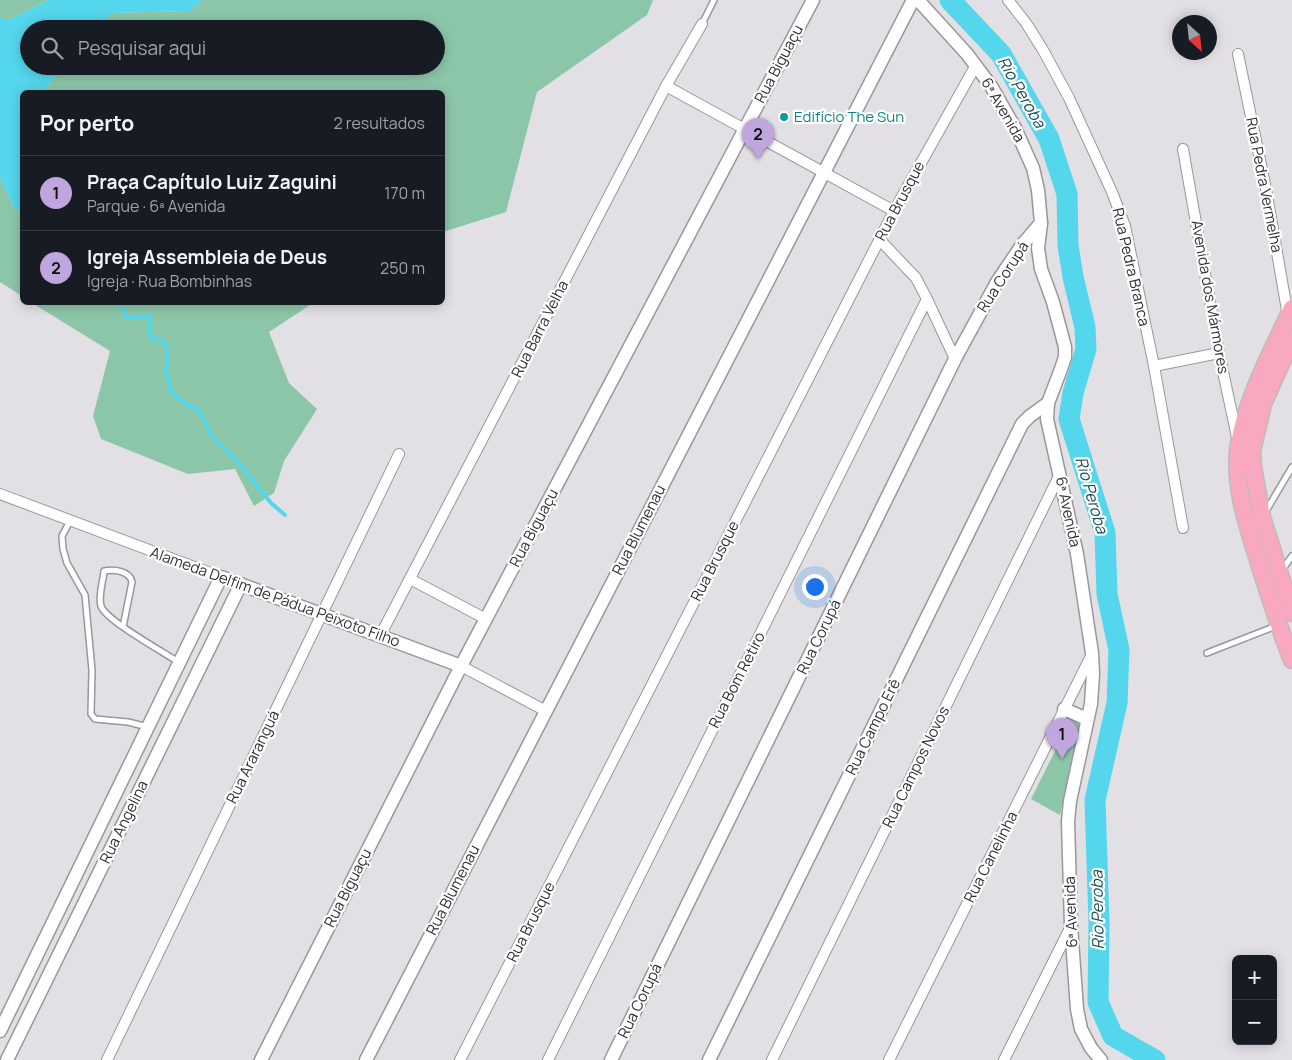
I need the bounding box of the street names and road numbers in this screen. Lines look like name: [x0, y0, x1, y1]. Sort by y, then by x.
street label: Rua Biguaçu: [749, 21, 808, 107]
street label: 6ª Avenida: [976, 74, 1030, 146]
street label: Rua Pedra Vermelha: [1241, 115, 1288, 254]
street label: Rua Brusque: [870, 157, 930, 244]
street label: Rua Pedra Branca: [1108, 206, 1155, 328]
street label: Avenida dos Mármores: [1187, 218, 1234, 376]
street label: Rua Corupá: [972, 237, 1033, 316]
street label: Rua Barra Velha: [506, 276, 573, 381]
street label: 6ª Avenida: [1051, 475, 1086, 549]
street label: Rua Blumenau: [607, 481, 670, 578]
street label: Rua Biguaçu: [504, 485, 563, 571]
street label: Rua Brusque: [685, 517, 744, 605]
street label: Alameda Delfim de Pádua Peixoto Filho: [147, 541, 403, 652]
street label: Rua Corupá: [791, 596, 846, 678]
street label: Rua Bom Retiro: [703, 628, 770, 731]
street label: Rua Campo Erê: [840, 675, 905, 779]
street label: Rua Campos Novos: [877, 702, 954, 831]
street label: Rua Araranguá: [221, 707, 284, 807]
street label: Rua Angelina: [94, 777, 153, 867]
street label: Rua Canelinha: [959, 808, 1023, 906]
street label: Rua Blumenau: [421, 841, 484, 938]
street label: Rua Biguaçu: [319, 845, 376, 931]
street label: 6ª Avenida: [1059, 876, 1082, 948]
street label: Rua Brusque: [501, 878, 560, 966]
street label: Rua Corupá: [612, 960, 667, 1042]

